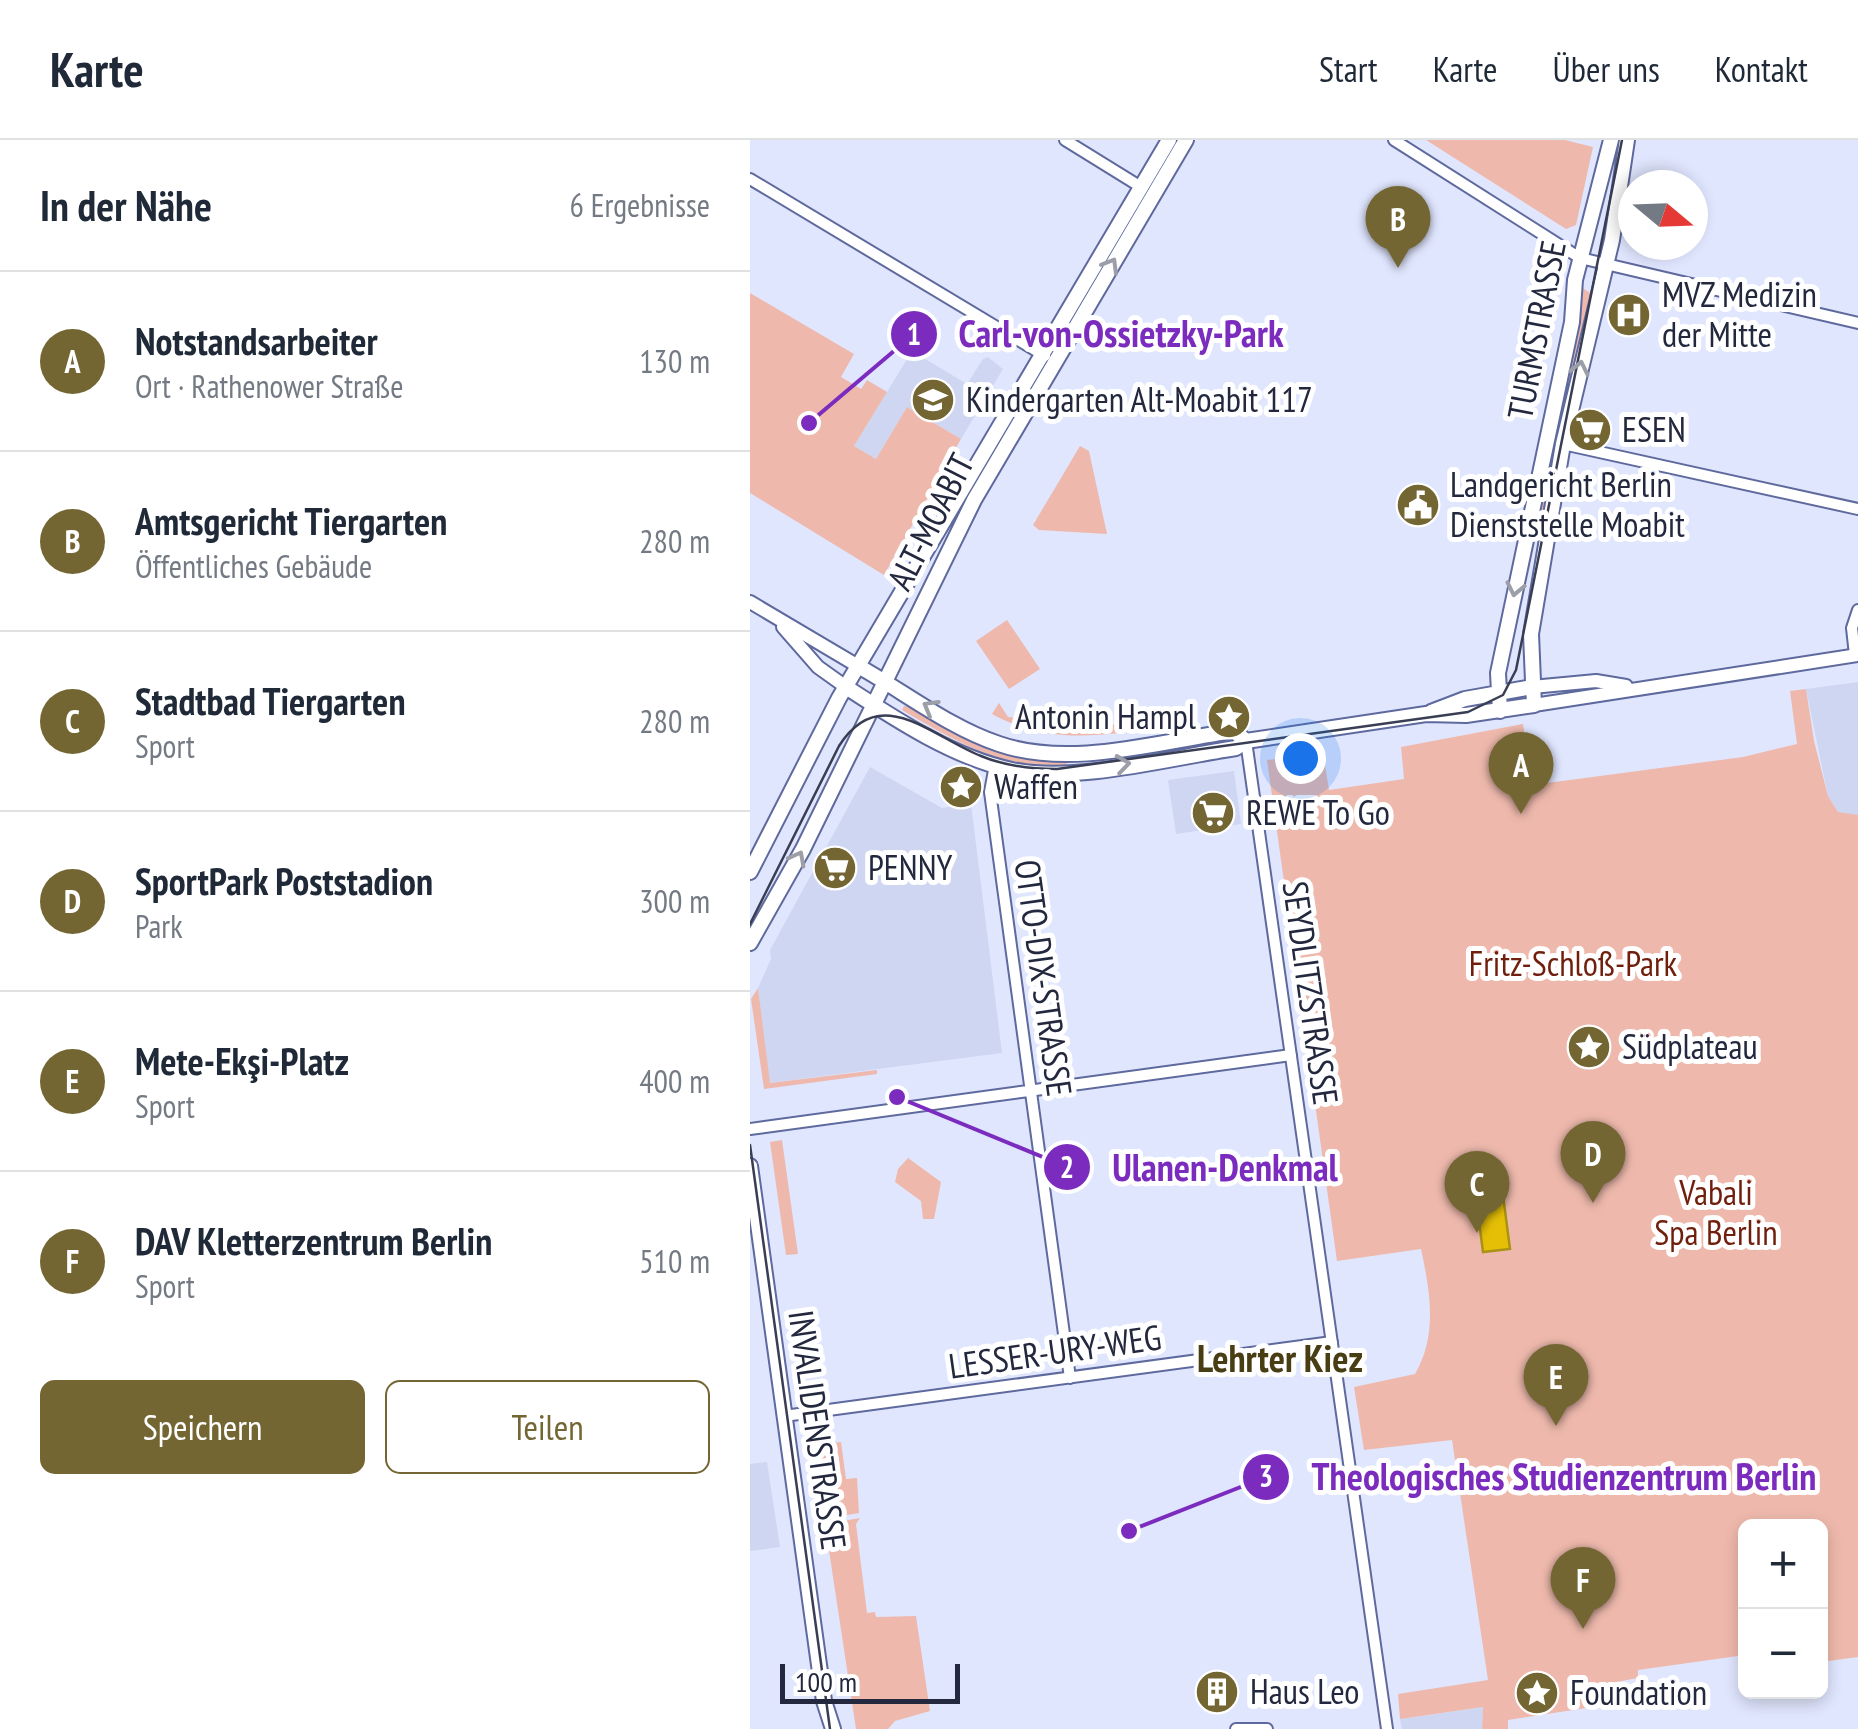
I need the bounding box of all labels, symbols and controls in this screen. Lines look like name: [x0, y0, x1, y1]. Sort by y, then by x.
text: Karte: [50, 38, 144, 100]
text: Start: [1319, 46, 1378, 92]
text: Karte: [1433, 46, 1498, 92]
text: Über uns: [1553, 46, 1660, 92]
text: Kontakt: [1715, 46, 1808, 92]
north arrow: [1618, 170, 1708, 260]
text: In der Nähe: [40, 178, 212, 233]
text: 6 Ergebnisse: [570, 184, 710, 226]
pin: B: [1366, 186, 1430, 268]
street label: TURMSTRASSE: [1496, 237, 1576, 423]
one-way arrow: [1099, 258, 1118, 276]
place label: MVZ Medizin der Mitte: [1662, 271, 1817, 357]
hospital icon: MVZ Medizin der Mitte: [1606, 292, 1652, 338]
callout: Carl-von-Ossietzky-Park: [889, 300, 1304, 368]
text: Carl-von-Ossietzky-Park: [958, 308, 1284, 357]
text: 1: [907, 314, 921, 353]
text: Notstandsarbeiter: [135, 316, 378, 365]
text: A: [64, 340, 81, 382]
text: 130 m: [639, 340, 710, 382]
one-way arrow: [1568, 360, 1589, 377]
text: Ort · Rathenower Straße: [135, 365, 403, 407]
place label: Kindergarten Alt-Moabit 117: [966, 376, 1313, 422]
school or university icon: Kindergarten Alt-Moabit 117: [910, 377, 956, 423]
place label: ESEN: [1622, 406, 1686, 452]
supermarket icon: ESEN: [1567, 407, 1613, 453]
street label: ALT-MOABIT: [876, 445, 984, 598]
place label: Landgericht Berlin Dienststelle Moabit: [1450, 461, 1685, 547]
public building icon: Landgericht Berlin Dienststelle Moabit: [1395, 482, 1441, 528]
text: Amtsgericht Tiergarten: [135, 496, 447, 545]
text: B: [65, 520, 80, 562]
text: 280 m: [639, 520, 710, 562]
text: Öffentliches Gebäude: [135, 545, 372, 587]
one-way arrow: [1506, 580, 1527, 597]
text: Stadtbad Tiergarten: [135, 676, 405, 725]
place label: Antonin Hampl: [1015, 693, 1196, 739]
place icon: Antonin Hampl: [1206, 694, 1252, 740]
text: C: [65, 700, 80, 742]
text: 280 m: [639, 700, 710, 742]
one-way arrow: [923, 700, 941, 719]
text: Sport: [135, 725, 195, 767]
pin: A: [1488, 732, 1554, 814]
your location: [1275, 733, 1326, 784]
one-way arrow: [1115, 755, 1131, 776]
place label: Waffen: [994, 763, 1078, 809]
place icon: Waffen: [938, 764, 984, 810]
place label: REWE To Go: [1246, 789, 1390, 835]
supermarket icon: REWE To Go: [1190, 790, 1236, 836]
place label: PENNY: [868, 844, 952, 890]
supermarket icon: PENNY: [812, 845, 858, 891]
one-way arrow: [786, 851, 805, 869]
text: SportPark Poststadion: [135, 856, 433, 905]
street label: OTTO-DIX-STRASSE: [1005, 857, 1083, 1099]
street label: SEYDLITZSTRASSE: [1273, 878, 1349, 1108]
text: D: [64, 880, 81, 922]
text: 300 m: [639, 880, 710, 922]
text: Park: [135, 905, 183, 947]
park label: Fritz-Schloß-Park: [1469, 940, 1678, 986]
place label: Südplateau: [1622, 1023, 1758, 1069]
place icon: Südplateau: [1566, 1024, 1612, 1070]
text: Mete-Ekşi-Platz: [135, 1036, 349, 1085]
text: E: [66, 1060, 79, 1102]
text: 400 m: [639, 1060, 710, 1102]
text: Sport: [135, 1085, 195, 1127]
pin: D: [1560, 1120, 1626, 1203]
callout: Ulanen-Denkmal: [1042, 1133, 1358, 1201]
text: Ulanen-Denkmal: [1112, 1142, 1339, 1191]
text: 2: [1060, 1147, 1074, 1186]
pin: C: [1444, 1150, 1510, 1233]
park label: Vabali Spa Berlin: [1654, 1169, 1778, 1255]
text: DAV Kletterzentrum Berlin: [135, 1216, 492, 1265]
text: F: [66, 1240, 79, 1282]
text: 510 m: [639, 1240, 710, 1282]
text: Sport: [135, 1265, 195, 1307]
street label: INVALIDENSTRASSE: [778, 1307, 858, 1553]
street label: LESSER-URY-WEG: [946, 1313, 1164, 1389]
district label: Lehrter Kiez: [1197, 1333, 1363, 1382]
pin: E: [1524, 1344, 1588, 1426]
button: Speichern: [40, 1380, 365, 1474]
button: Teilen: [385, 1380, 710, 1474]
callout: Theologisches Studienzentrum Berlin: [1241, 1443, 1836, 1511]
text: Theologisches Studienzentrum Berlin: [1312, 1451, 1816, 1500]
text: 3: [1259, 1456, 1273, 1495]
map controls: [1738, 1519, 1828, 1699]
button: +: [1738, 1519, 1828, 1609]
pin: F: [1550, 1546, 1616, 1629]
button: −: [1738, 1609, 1828, 1699]
scale bar: [780, 1659, 960, 1704]
text: 100 m: [795, 1663, 857, 1700]
place label: Haus Leo: [1250, 1668, 1359, 1714]
building icon: Haus Leo: [1194, 1669, 1240, 1715]
place label: Foundation: [1570, 1669, 1707, 1715]
place icon: Foundation: [1514, 1670, 1560, 1716]

